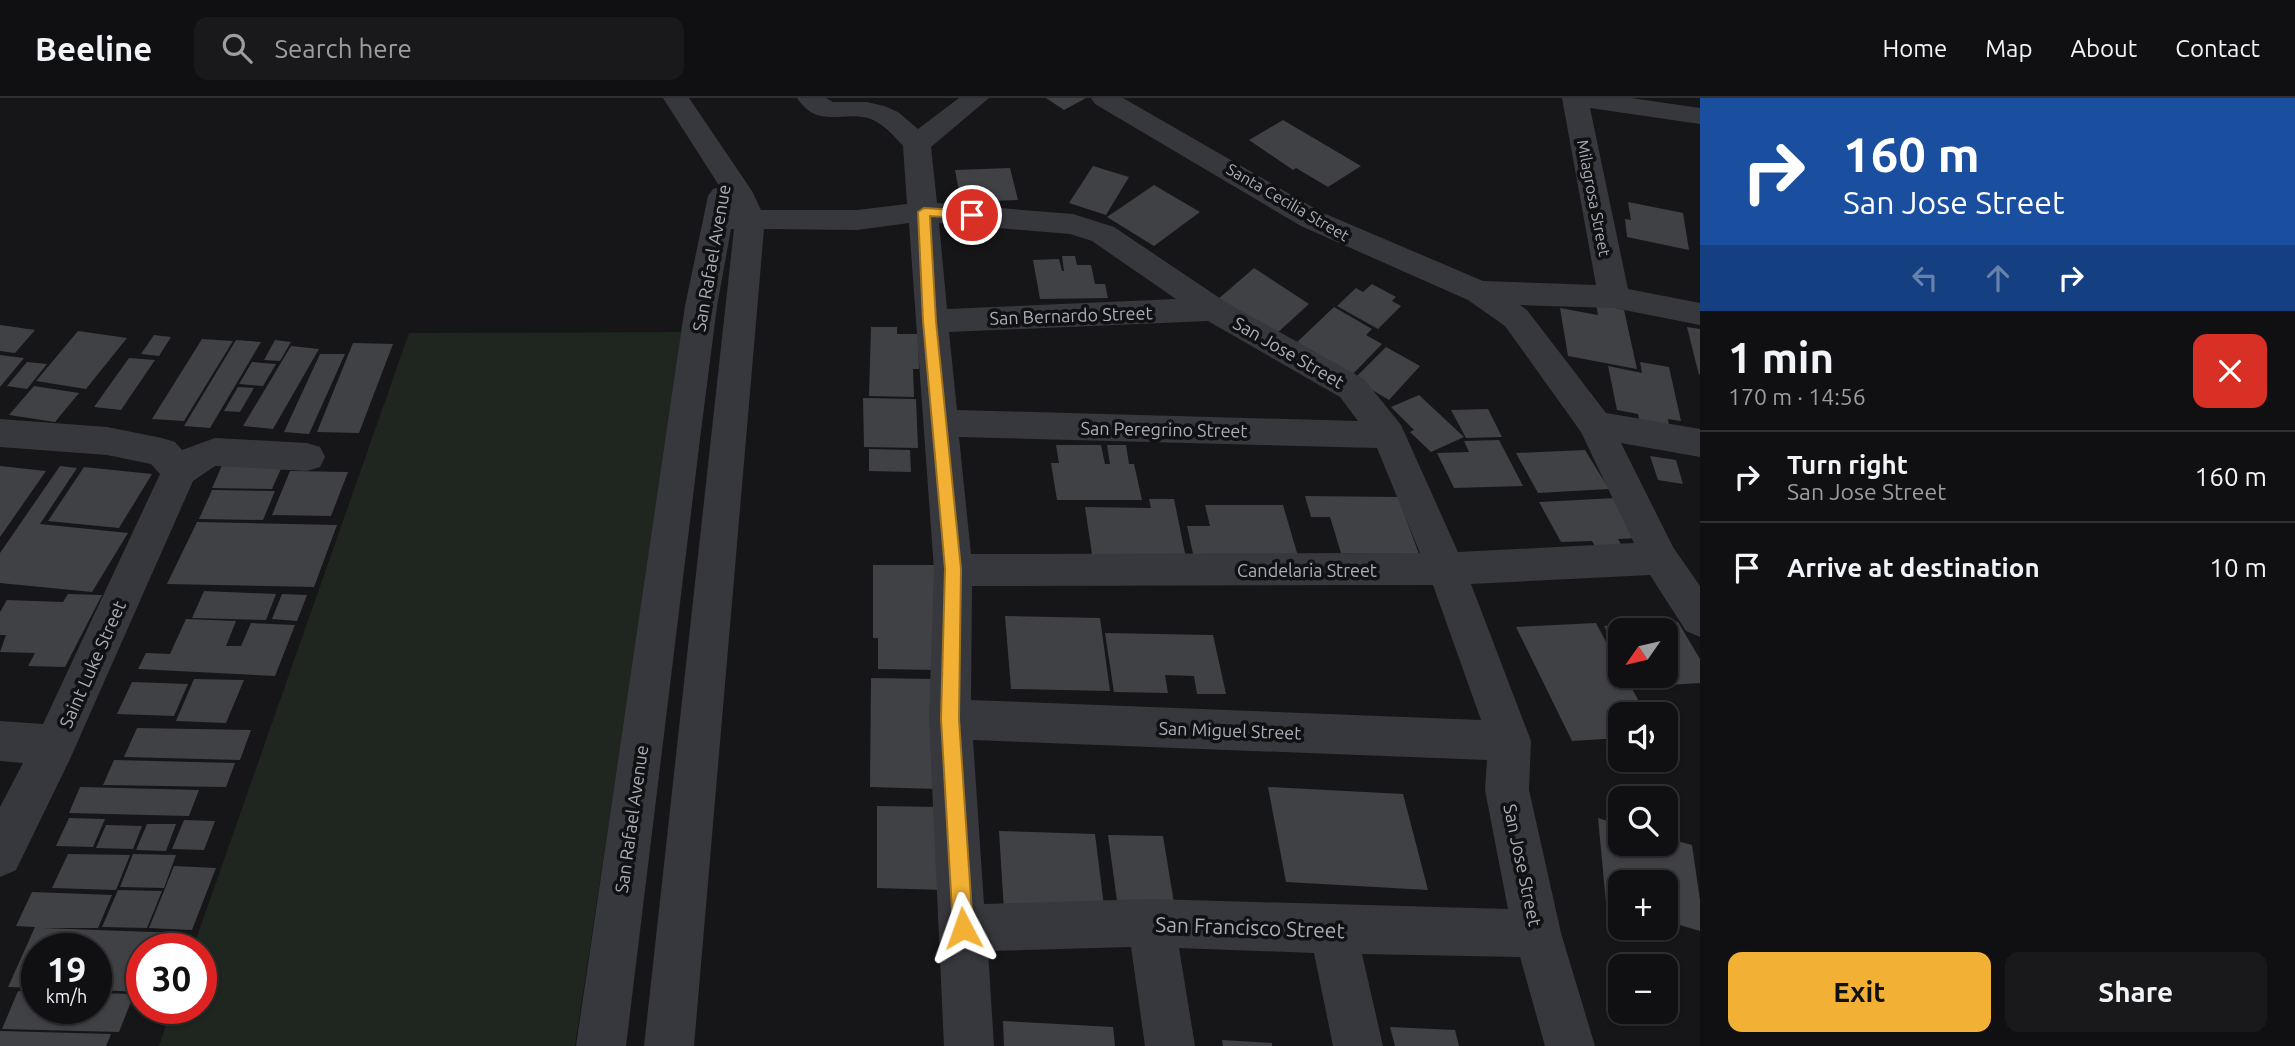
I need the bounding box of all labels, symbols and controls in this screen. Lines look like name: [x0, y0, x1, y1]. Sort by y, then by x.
search box: [194, 17, 684, 80]
icon: search: [218, 29, 256, 67]
text: Beeline: [35, 30, 152, 67]
text: Search here: [274, 34, 412, 63]
text: Home: [1882, 35, 1947, 62]
text: Map: [1985, 35, 2032, 62]
text: About: [2070, 35, 2137, 62]
text: Contact: [2175, 35, 2260, 62]
icon: right: [1728, 126, 1819, 217]
text: 160 m: [1843, 126, 1980, 181]
street label: Milagrosa Street: [1574, 138, 1614, 259]
street label: Santa Cecilia Street: [1224, 160, 1353, 245]
street label: San Rafael Avenue: [688, 183, 734, 333]
text: San Jose Street: [1843, 184, 2065, 220]
pin: [942, 185, 1002, 245]
icon: arrive: [953, 196, 991, 234]
icon: left: [1906, 259, 1944, 297]
icon: ahead: [1979, 259, 2017, 297]
icon: right: [2052, 259, 2090, 297]
street label: San Bernardo Street: [989, 302, 1153, 328]
street label: San Jose Street: [1230, 312, 1348, 392]
text: 1 min: [1728, 334, 1834, 381]
button: close: [2193, 334, 2267, 408]
text: 170 m · 14:56: [1728, 384, 1866, 409]
street label: San Peregrino Street: [1080, 418, 1248, 440]
text: Turn right: [1787, 450, 1908, 479]
icon: right: [1728, 458, 1766, 496]
text: 160 m: [2195, 462, 2267, 491]
text: San Jose Street: [1787, 479, 1946, 504]
icon: arrive: [1728, 549, 1766, 587]
text: Arrive at destination: [1787, 553, 2040, 582]
text: 10 m: [2209, 553, 2267, 582]
street label: Candelaria Street: [1237, 560, 1377, 580]
street label: Saint Luke Street: [55, 597, 129, 731]
north arrow: [1608, 618, 1678, 688]
map controls: [1608, 618, 1678, 1024]
button: sound: [1608, 702, 1678, 772]
street label: San Miguel Street: [1158, 718, 1302, 742]
street label: San Rafael Avenue: [611, 744, 651, 894]
button: search: [1608, 786, 1678, 856]
street label: San Jose Street: [1500, 802, 1546, 928]
button: +: [1608, 870, 1678, 940]
position arrow: [926, 891, 1000, 965]
street label: San Francisco Street: [1155, 912, 1345, 942]
speed limit sign: 30: [126, 933, 217, 1024]
text: 19: [47, 949, 86, 989]
button: Exit: [1728, 952, 1991, 1032]
button: Share: [2005, 952, 2267, 1032]
button: −: [1608, 954, 1678, 1024]
text: km/h: [46, 986, 87, 1006]

